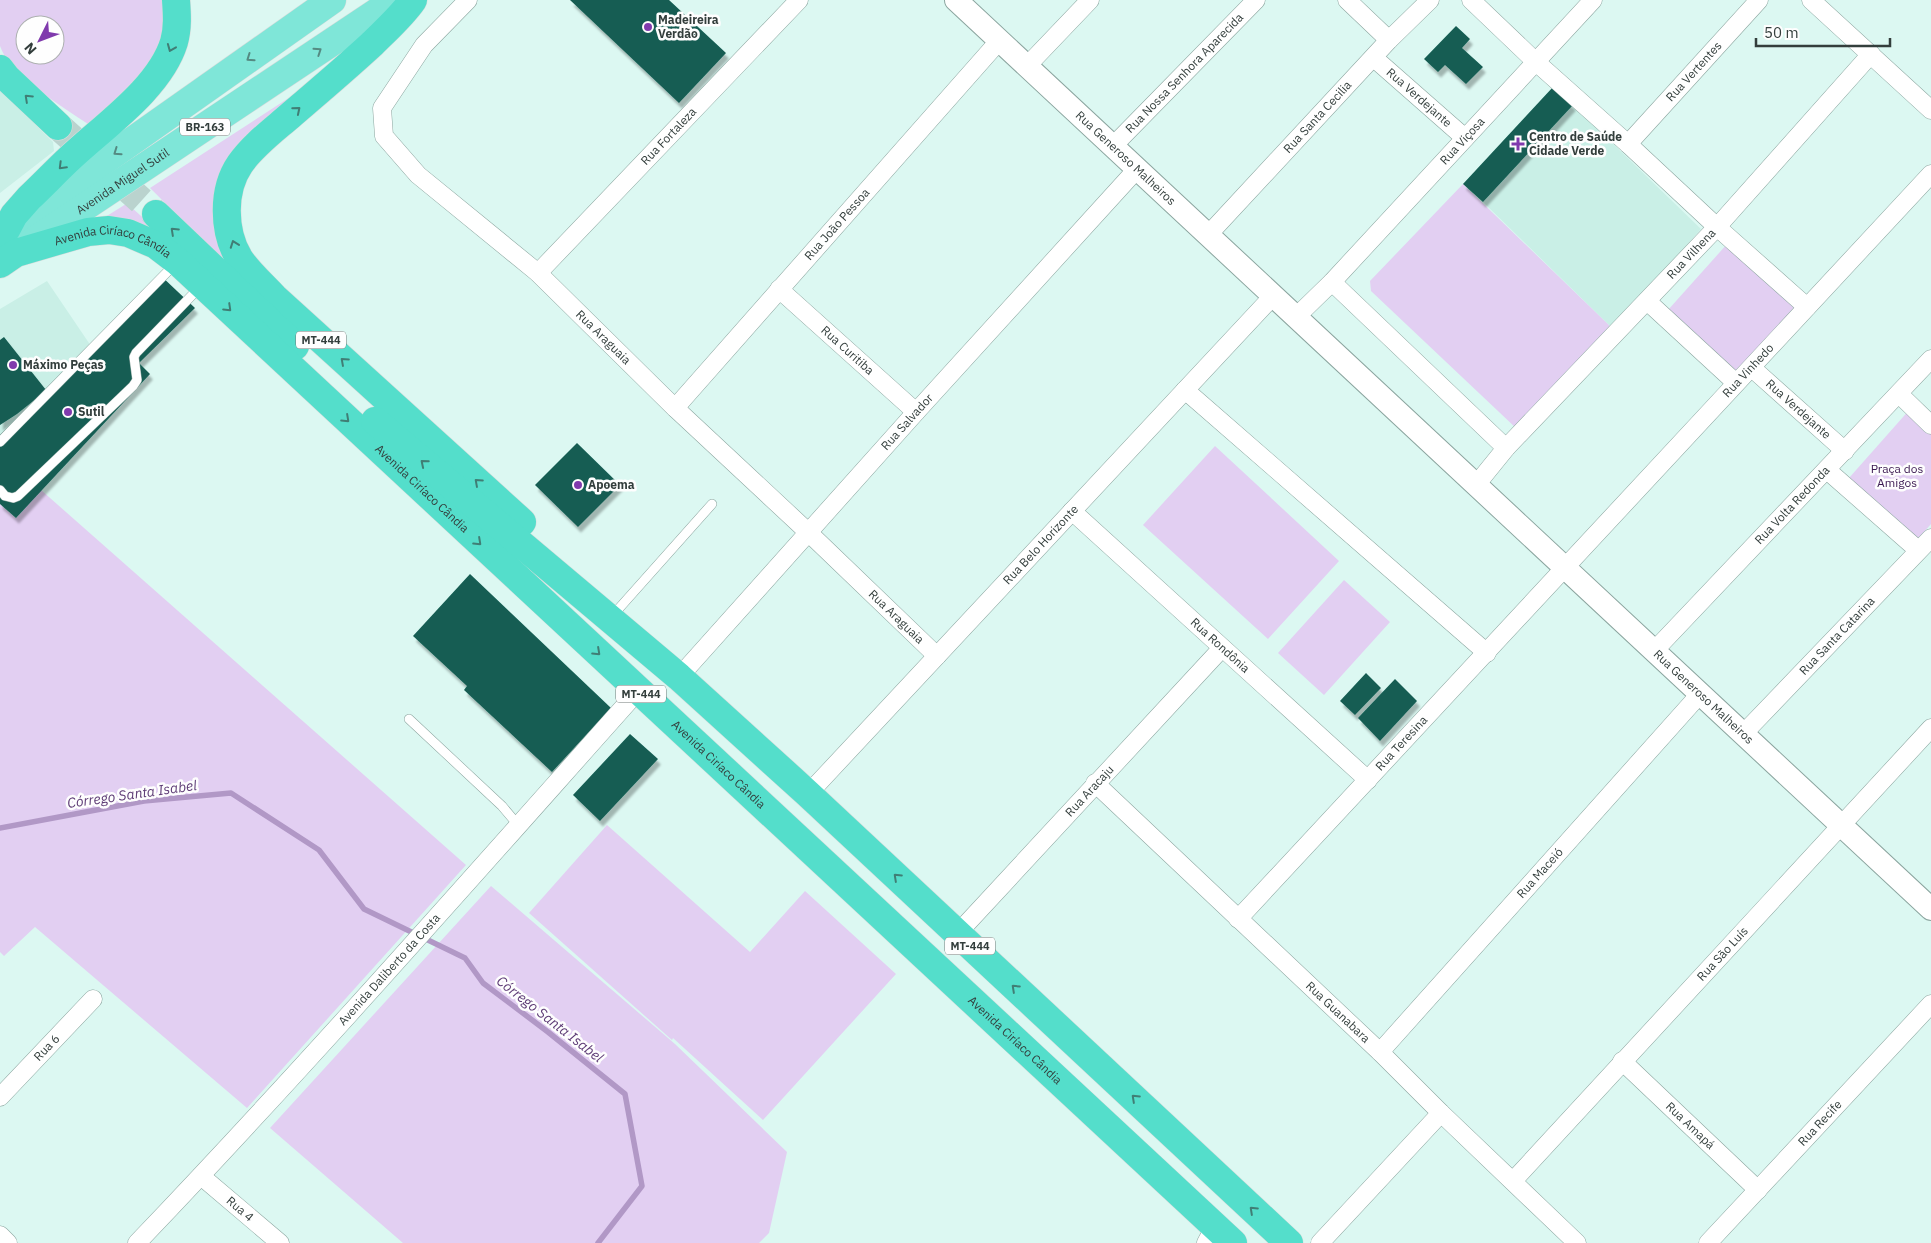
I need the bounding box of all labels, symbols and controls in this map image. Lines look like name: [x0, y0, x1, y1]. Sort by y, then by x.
street label: Rua Nossa Senhora Aparecida: [1122, 9, 1246, 136]
place label: Madeireira Verdão: [658, 12, 719, 41]
north arrow: [15, 15, 65, 65]
scale bar: [1756, 15, 1890, 47]
marker: Madeireira Verdão: [642, 21, 654, 33]
text: 50 m: [1764, 23, 1799, 42]
street label: Rua Vertentes: [1662, 38, 1725, 104]
text: N: [20, 39, 40, 58]
one-way arrow: [166, 43, 177, 52]
one-way arrow: [313, 48, 322, 58]
one-way arrow: [246, 52, 256, 61]
street label: Rua Verdejante: [1384, 64, 1456, 130]
street label: Rua Santa Cecilia: [1280, 77, 1355, 156]
one-way arrow: [25, 95, 34, 104]
street label: Rua Fortaleza: [637, 104, 700, 168]
one-way arrow: [292, 106, 301, 115]
street label: Rua Generoso Malheiros: [1073, 108, 1179, 208]
street label: Rua Viçosa: [1436, 114, 1488, 168]
road number: BR-163: [180, 118, 230, 136]
place label: Centro de Saúde Cidade Verde: [1529, 129, 1622, 158]
marker: Centro de Saúde Cidade Verde: [1511, 137, 1525, 151]
street label: Avenida Miguel Sutil: [73, 145, 172, 217]
one-way arrow: [113, 146, 123, 155]
one-way arrow: [59, 160, 68, 169]
street label: Rua João Pessoa: [801, 184, 873, 263]
street label: Avenida Ciríaco Cândia: [52, 222, 175, 261]
street label: Rua Vilhena: [1663, 225, 1719, 282]
one-way arrow: [170, 228, 179, 237]
one-way arrow: [230, 240, 240, 249]
one-way arrow: [222, 302, 231, 311]
street label: Rua Araguaia: [573, 307, 635, 368]
street label: Rua Curitiba: [818, 322, 878, 378]
road number: MT-444: [296, 332, 346, 348]
street label: Rua Vinhedo: [1719, 340, 1777, 400]
place label: Máximo Peças: [23, 357, 104, 372]
one-way arrow: [341, 358, 350, 367]
marker: Máximo Peças: [7, 359, 19, 371]
street label: Rua Verdejante: [1763, 376, 1835, 442]
street label: Rua Salvador: [877, 390, 936, 453]
place label: Sutil: [78, 404, 105, 419]
marker: Sutil: [62, 406, 74, 418]
one-way arrow: [340, 413, 349, 422]
street label: Avenida Ciríaco Cândia: [372, 441, 473, 536]
one-way arrow: [420, 460, 429, 469]
park label: Praça dos Amigos: [1871, 461, 1924, 490]
street label: Rua Volta Redonda: [1751, 462, 1833, 547]
place label: Apoema: [588, 477, 635, 492]
one-way arrow: [474, 479, 483, 488]
marker: Apoema: [572, 479, 584, 491]
street label: Rua Belo Horizonte: [1000, 501, 1081, 587]
one-way arrow: [472, 536, 481, 545]
street label: Rua Araguaia: [866, 586, 928, 647]
street label: Rua Santa Catarina: [1796, 593, 1878, 678]
street label: Rua Rondônia: [1188, 614, 1254, 676]
one-way arrow: [591, 646, 600, 655]
street label: Rua Generoso Malheiros: [1651, 646, 1757, 747]
road number: MT-444: [616, 686, 666, 702]
street label: Rua Teresina: [1372, 712, 1431, 774]
street label: Avenida Ciríaco Cândia: [669, 717, 769, 812]
street label: Rua Aracaju: [1062, 762, 1117, 819]
water label: Córrego Santa Isabel: [66, 776, 198, 812]
street label: Rua Maceió: [1513, 844, 1566, 901]
one-way arrow: [893, 874, 902, 883]
street label: Avenida Daliberto da Costa: [335, 910, 444, 1028]
street label: Rua São Luís: [1693, 923, 1751, 984]
road number: MT-444: [945, 938, 995, 954]
water label: Córrego Santa Isabel: [493, 972, 607, 1066]
street label: Rua Guanabara: [1303, 978, 1374, 1046]
one-way arrow: [1012, 985, 1021, 994]
street label: Avenida Ciríaco Cândia: [965, 993, 1066, 1088]
street label: Rua 6: [30, 1031, 63, 1064]
one-way arrow: [1131, 1095, 1140, 1104]
street label: Rua Recife: [1794, 1096, 1845, 1149]
street label: Rua Amapá: [1663, 1099, 1719, 1152]
street label: Rua 4: [224, 1193, 257, 1224]
one-way arrow: [1250, 1207, 1259, 1216]

